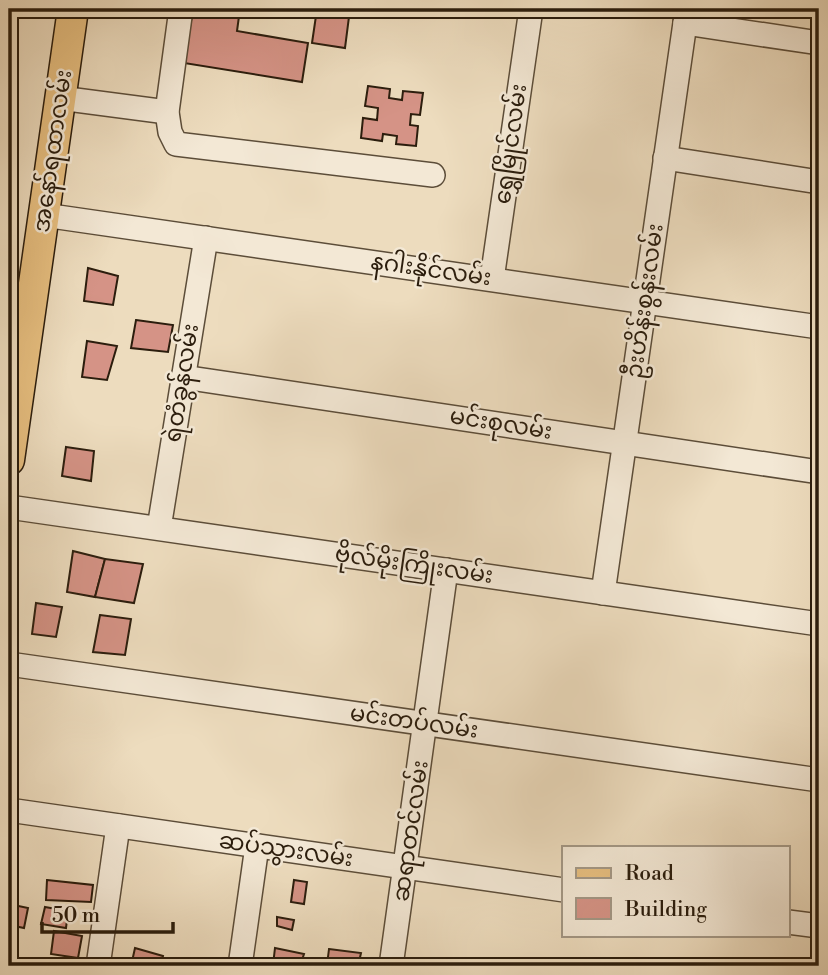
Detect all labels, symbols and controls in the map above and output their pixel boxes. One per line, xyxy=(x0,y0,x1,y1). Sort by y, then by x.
street label: အနော်ရထာလမ်း xyxy=(25,67,82,235)
street label: ရွှေမြိုင်လမ်း xyxy=(486,82,537,207)
street label: ဦးဟိန်းစွန်းလမ်း xyxy=(617,221,674,381)
street label: နဂါးနိုင်လမ်း xyxy=(368,245,493,296)
street label: ရဲတံခွန်လမ်း xyxy=(156,321,209,445)
street label: မင်းစုလမ်း xyxy=(447,399,555,450)
street label: ဗိုလ်မိုးကြိုးလမ်း xyxy=(333,537,495,594)
street label: မင်းတပ်လမ်း xyxy=(348,696,480,745)
street label: ဆရာတင်လမ်း xyxy=(384,758,439,904)
street label: ဆပ်သွားလမ်း xyxy=(217,824,355,876)
legend xyxy=(562,846,790,936)
text: Road xyxy=(625,861,674,887)
scale bar xyxy=(42,891,173,935)
text: Building xyxy=(624,897,707,923)
text: 50 m xyxy=(52,903,100,929)

